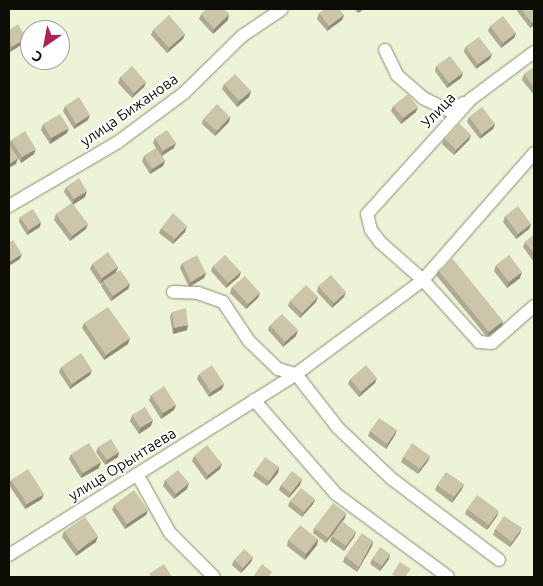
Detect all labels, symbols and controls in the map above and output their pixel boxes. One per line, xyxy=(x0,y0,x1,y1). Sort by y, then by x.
north arrow xyxy=(20,20,70,70)
text: С xyxy=(29,48,45,66)
street label: улица Бижанова xyxy=(77,70,181,150)
street label: Улица xyxy=(417,89,459,131)
street label: улица Орынтаева xyxy=(65,424,179,504)

